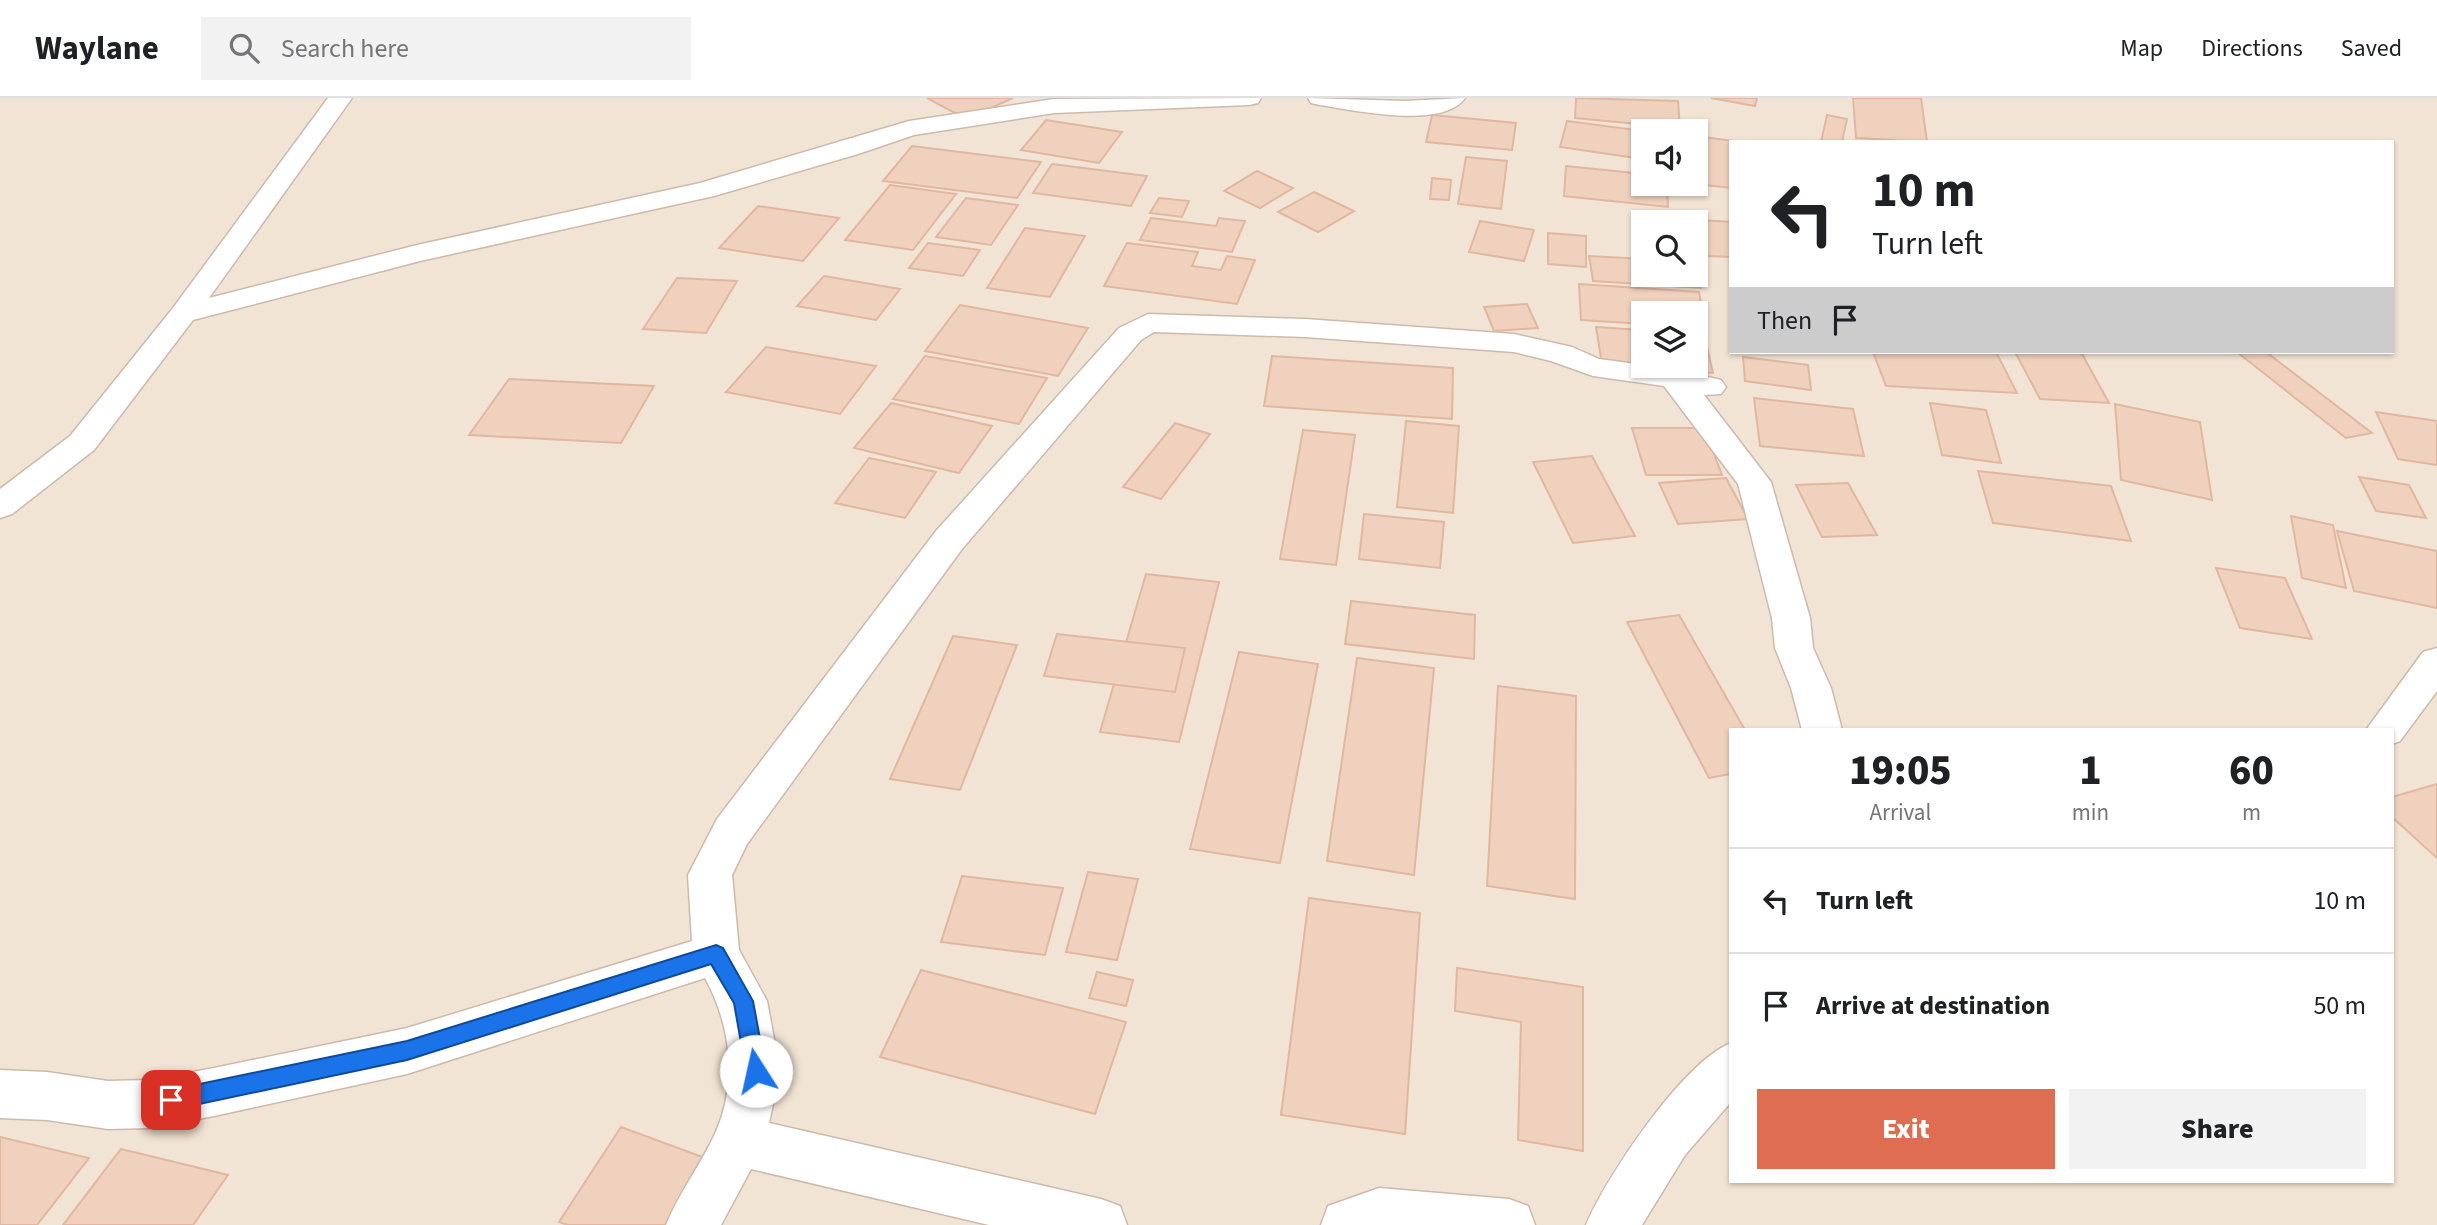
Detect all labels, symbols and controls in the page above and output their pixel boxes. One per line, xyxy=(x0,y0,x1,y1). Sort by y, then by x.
search box xyxy=(201,17,691,80)
text: Waylane xyxy=(35,25,159,72)
icon: search xyxy=(225,29,263,67)
text: Search here xyxy=(281,30,409,67)
text: Map xyxy=(2120,31,2163,66)
text: Directions xyxy=(2201,31,2303,66)
text: Saved xyxy=(2341,31,2402,66)
map controls xyxy=(1631,119,1708,378)
button: sound xyxy=(1631,119,1708,196)
text: 10 m xyxy=(1872,156,1976,226)
icon: left xyxy=(1757,168,1848,259)
button: search xyxy=(1631,210,1708,287)
text: Turn left xyxy=(1872,221,1983,267)
button: layers xyxy=(1631,301,1708,378)
icon: arrive xyxy=(1826,301,1864,339)
text: Then xyxy=(1757,302,1812,339)
text: 19:05 xyxy=(1849,741,1952,801)
text: 1 xyxy=(2079,741,2102,801)
text: 60 xyxy=(2229,741,2274,801)
text: Arrival xyxy=(1869,796,1931,829)
text: min xyxy=(2072,796,2109,829)
text: m xyxy=(2242,796,2261,829)
icon: left xyxy=(1757,882,1795,920)
text: Turn left xyxy=(1816,882,1913,919)
text: 10 m xyxy=(2313,882,2366,919)
icon: arrive xyxy=(1757,987,1795,1025)
text: Arrive at destination xyxy=(1816,987,2050,1024)
text: 50 m xyxy=(2313,987,2366,1024)
position arrow xyxy=(719,1034,793,1108)
pin xyxy=(141,1070,201,1130)
icon: arrive xyxy=(152,1081,190,1119)
button: Exit xyxy=(1757,1089,2055,1169)
button: Share xyxy=(2069,1089,2366,1169)

